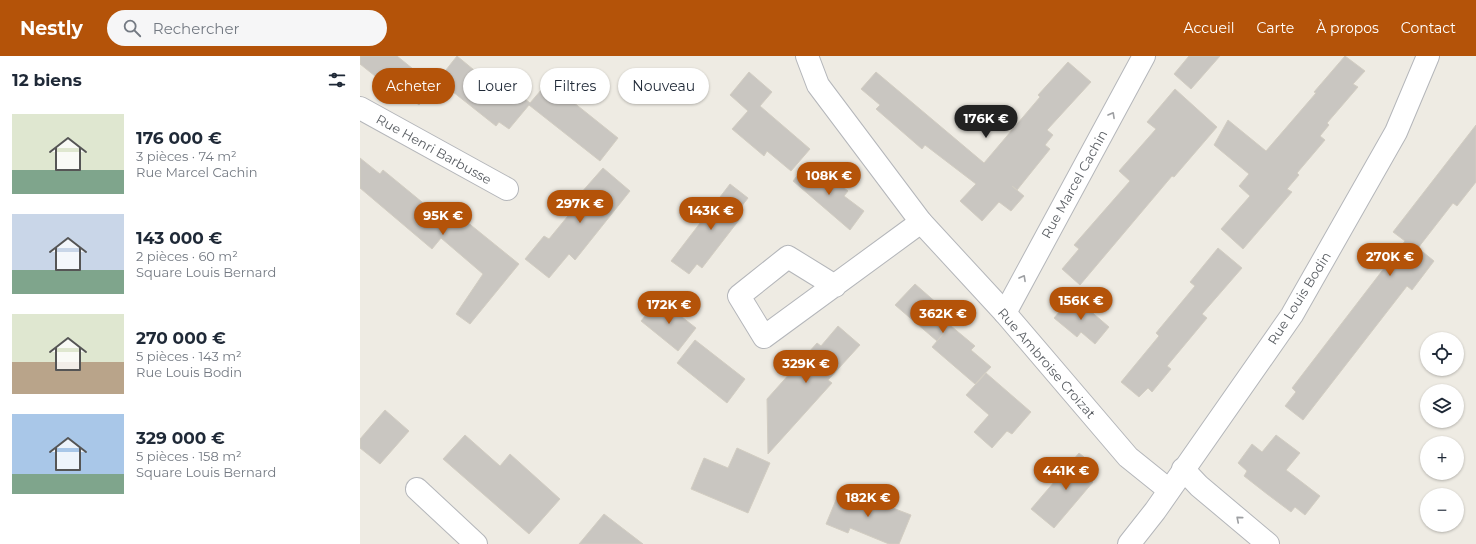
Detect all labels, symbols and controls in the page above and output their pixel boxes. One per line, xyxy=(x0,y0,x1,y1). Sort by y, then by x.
search box xyxy=(107,10,387,46)
text: Nestly xyxy=(20,17,83,40)
icon: search xyxy=(121,17,143,39)
text: Rechercher xyxy=(153,19,240,38)
text: Accueil xyxy=(1184,19,1235,37)
text: Carte xyxy=(1257,19,1294,37)
text: À propos xyxy=(1316,19,1379,37)
text: Contact xyxy=(1401,19,1456,37)
chip: Acheter xyxy=(372,68,455,104)
chip: Louer xyxy=(463,68,532,104)
chip: Filtres xyxy=(540,68,610,104)
chip: Nouveau xyxy=(618,68,709,104)
icon: filters xyxy=(326,69,348,91)
text: 12 biens xyxy=(12,70,82,90)
pin: 176K € xyxy=(953,105,1019,139)
text: 176K € xyxy=(963,110,1009,126)
street label: Rue Henri Barbusse xyxy=(374,111,495,187)
one-way arrow xyxy=(1108,112,1115,119)
street label: Rue Marcel Cachin xyxy=(1038,127,1110,241)
text: 176 000 € xyxy=(136,128,222,148)
icon: home xyxy=(44,130,92,178)
text: 3 pièces · 74 m² xyxy=(136,148,237,164)
pin: 108K € xyxy=(796,162,862,196)
text: Rue Marcel Cachin xyxy=(136,164,258,180)
text: 108K € xyxy=(806,167,852,183)
pin: 297K € xyxy=(547,190,613,224)
text: 297K € xyxy=(556,195,604,211)
pin: 143K € xyxy=(678,197,744,231)
pin: 95K € xyxy=(415,202,471,236)
text: 143K € xyxy=(688,202,734,218)
text: 95K € xyxy=(423,207,463,223)
text: 143 000 € xyxy=(136,228,222,248)
icon: home xyxy=(44,230,92,278)
pin: 270K € xyxy=(1357,243,1423,277)
text: 2 pièces · 60 m² xyxy=(136,248,238,264)
text: 270K € xyxy=(1366,248,1414,264)
street label: Rue Louis Bodin xyxy=(1264,249,1334,347)
text: Square Louis Bernard xyxy=(136,264,276,280)
one-way arrow xyxy=(1019,275,1026,283)
pin: 156K € xyxy=(1048,287,1114,321)
pin: 172K € xyxy=(636,291,702,325)
text: 156K € xyxy=(1059,292,1103,308)
text: 172K € xyxy=(647,296,691,312)
pin: 362K € xyxy=(910,300,976,334)
street label: Rue Ambroise Croizat xyxy=(995,304,1099,422)
text: 362K € xyxy=(919,305,967,321)
text: 270 000 € xyxy=(136,328,226,348)
icon: home xyxy=(44,330,92,378)
map controls xyxy=(1420,332,1464,532)
button: locate xyxy=(1420,332,1464,376)
text: 5 pièces · 143 m² xyxy=(136,348,242,364)
pin: 329K € xyxy=(773,350,839,384)
text: 329K € xyxy=(782,355,830,371)
text: Rue Louis Bodin xyxy=(136,364,242,380)
button: layers xyxy=(1420,384,1464,428)
text: 329 000 € xyxy=(136,428,225,448)
icon: home xyxy=(44,430,92,478)
button: + xyxy=(1420,436,1464,480)
text: 5 pièces · 158 m² xyxy=(136,448,242,464)
pin: 441K € xyxy=(1033,457,1099,491)
text: 441K € xyxy=(1043,462,1089,478)
text: Square Louis Bernard xyxy=(136,464,276,480)
pin: 182K € xyxy=(835,484,901,518)
button: − xyxy=(1420,488,1464,532)
text: 182K € xyxy=(845,489,891,505)
one-way arrow xyxy=(1236,516,1243,523)

